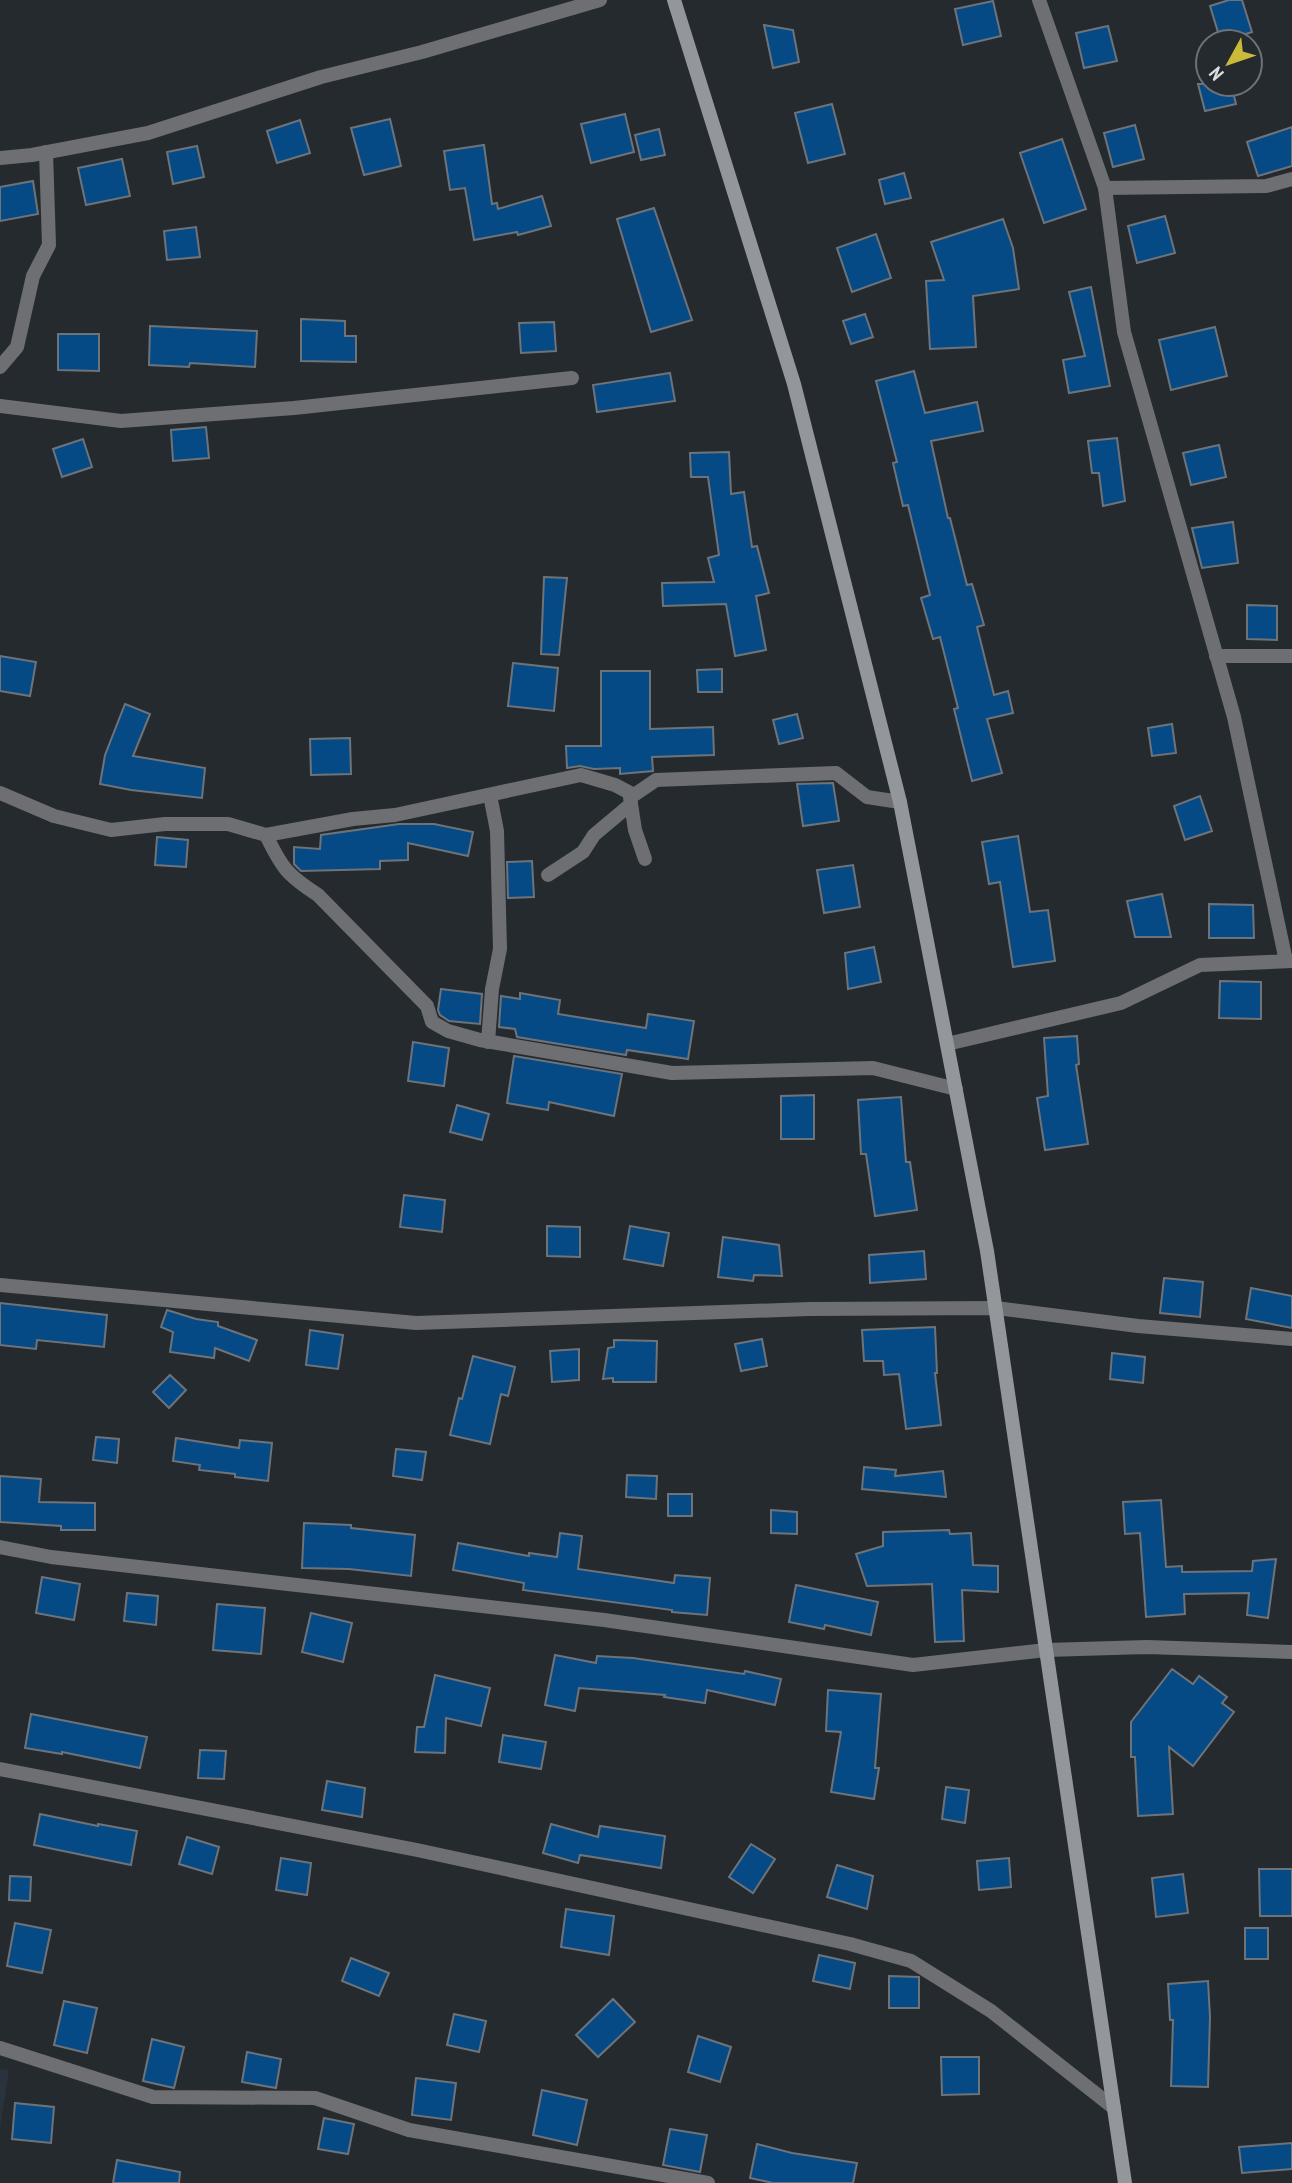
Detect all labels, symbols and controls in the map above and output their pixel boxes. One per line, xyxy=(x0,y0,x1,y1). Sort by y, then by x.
north arrow xyxy=(1194,28,1264,98)
text: N xyxy=(1203,62,1228,86)

